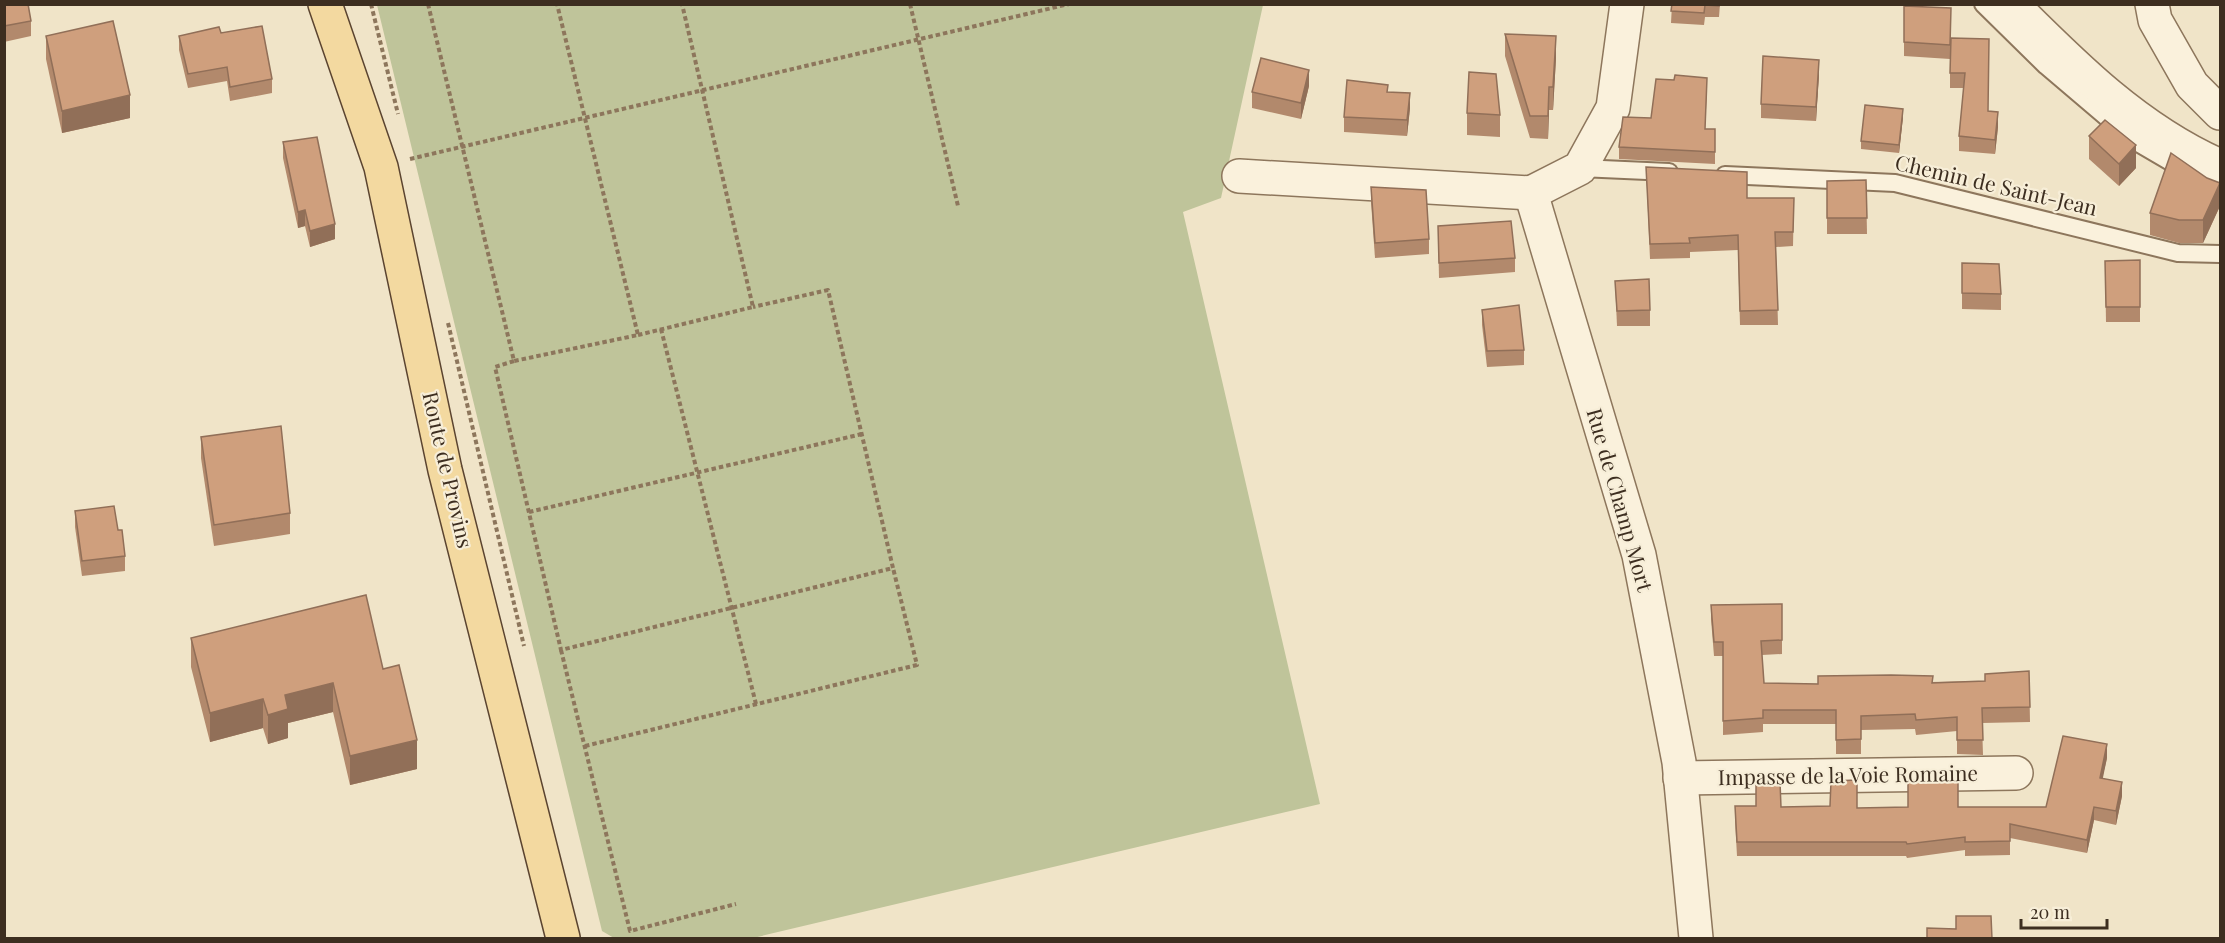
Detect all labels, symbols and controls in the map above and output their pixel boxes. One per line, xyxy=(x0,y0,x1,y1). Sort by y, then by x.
street label: Chemin de Saint-Jean xyxy=(1893,147,2101,221)
street label: Route de Provins xyxy=(417,389,481,550)
street label: Rue de Champ Mort xyxy=(1581,405,1661,595)
street label: Impasse de la Voie Romaine xyxy=(1718,758,1978,790)
scale bar xyxy=(2021,892,2106,930)
text: 20 m xyxy=(2030,900,2070,924)

